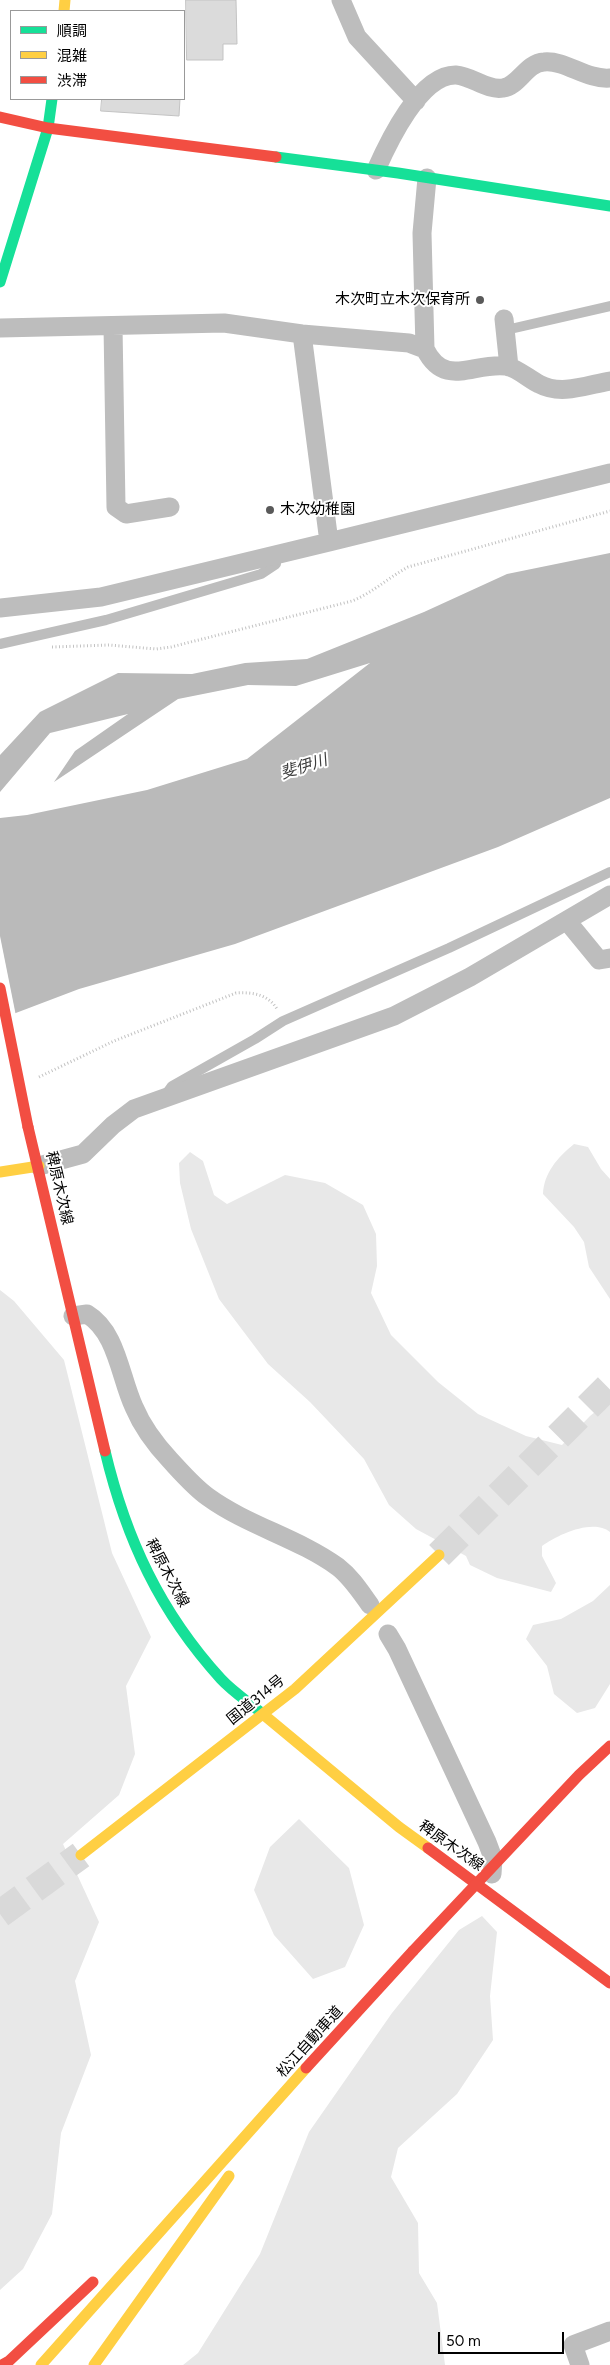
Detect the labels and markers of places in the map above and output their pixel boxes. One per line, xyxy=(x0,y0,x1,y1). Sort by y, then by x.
place label: 木次町立木次保育所 xyxy=(335,291,470,309)
marker: 木次町立木次保育所 xyxy=(474,294,486,306)
place label: 木次幼稚園 xyxy=(280,501,355,519)
marker: 木次幼稚園 xyxy=(264,504,276,516)

